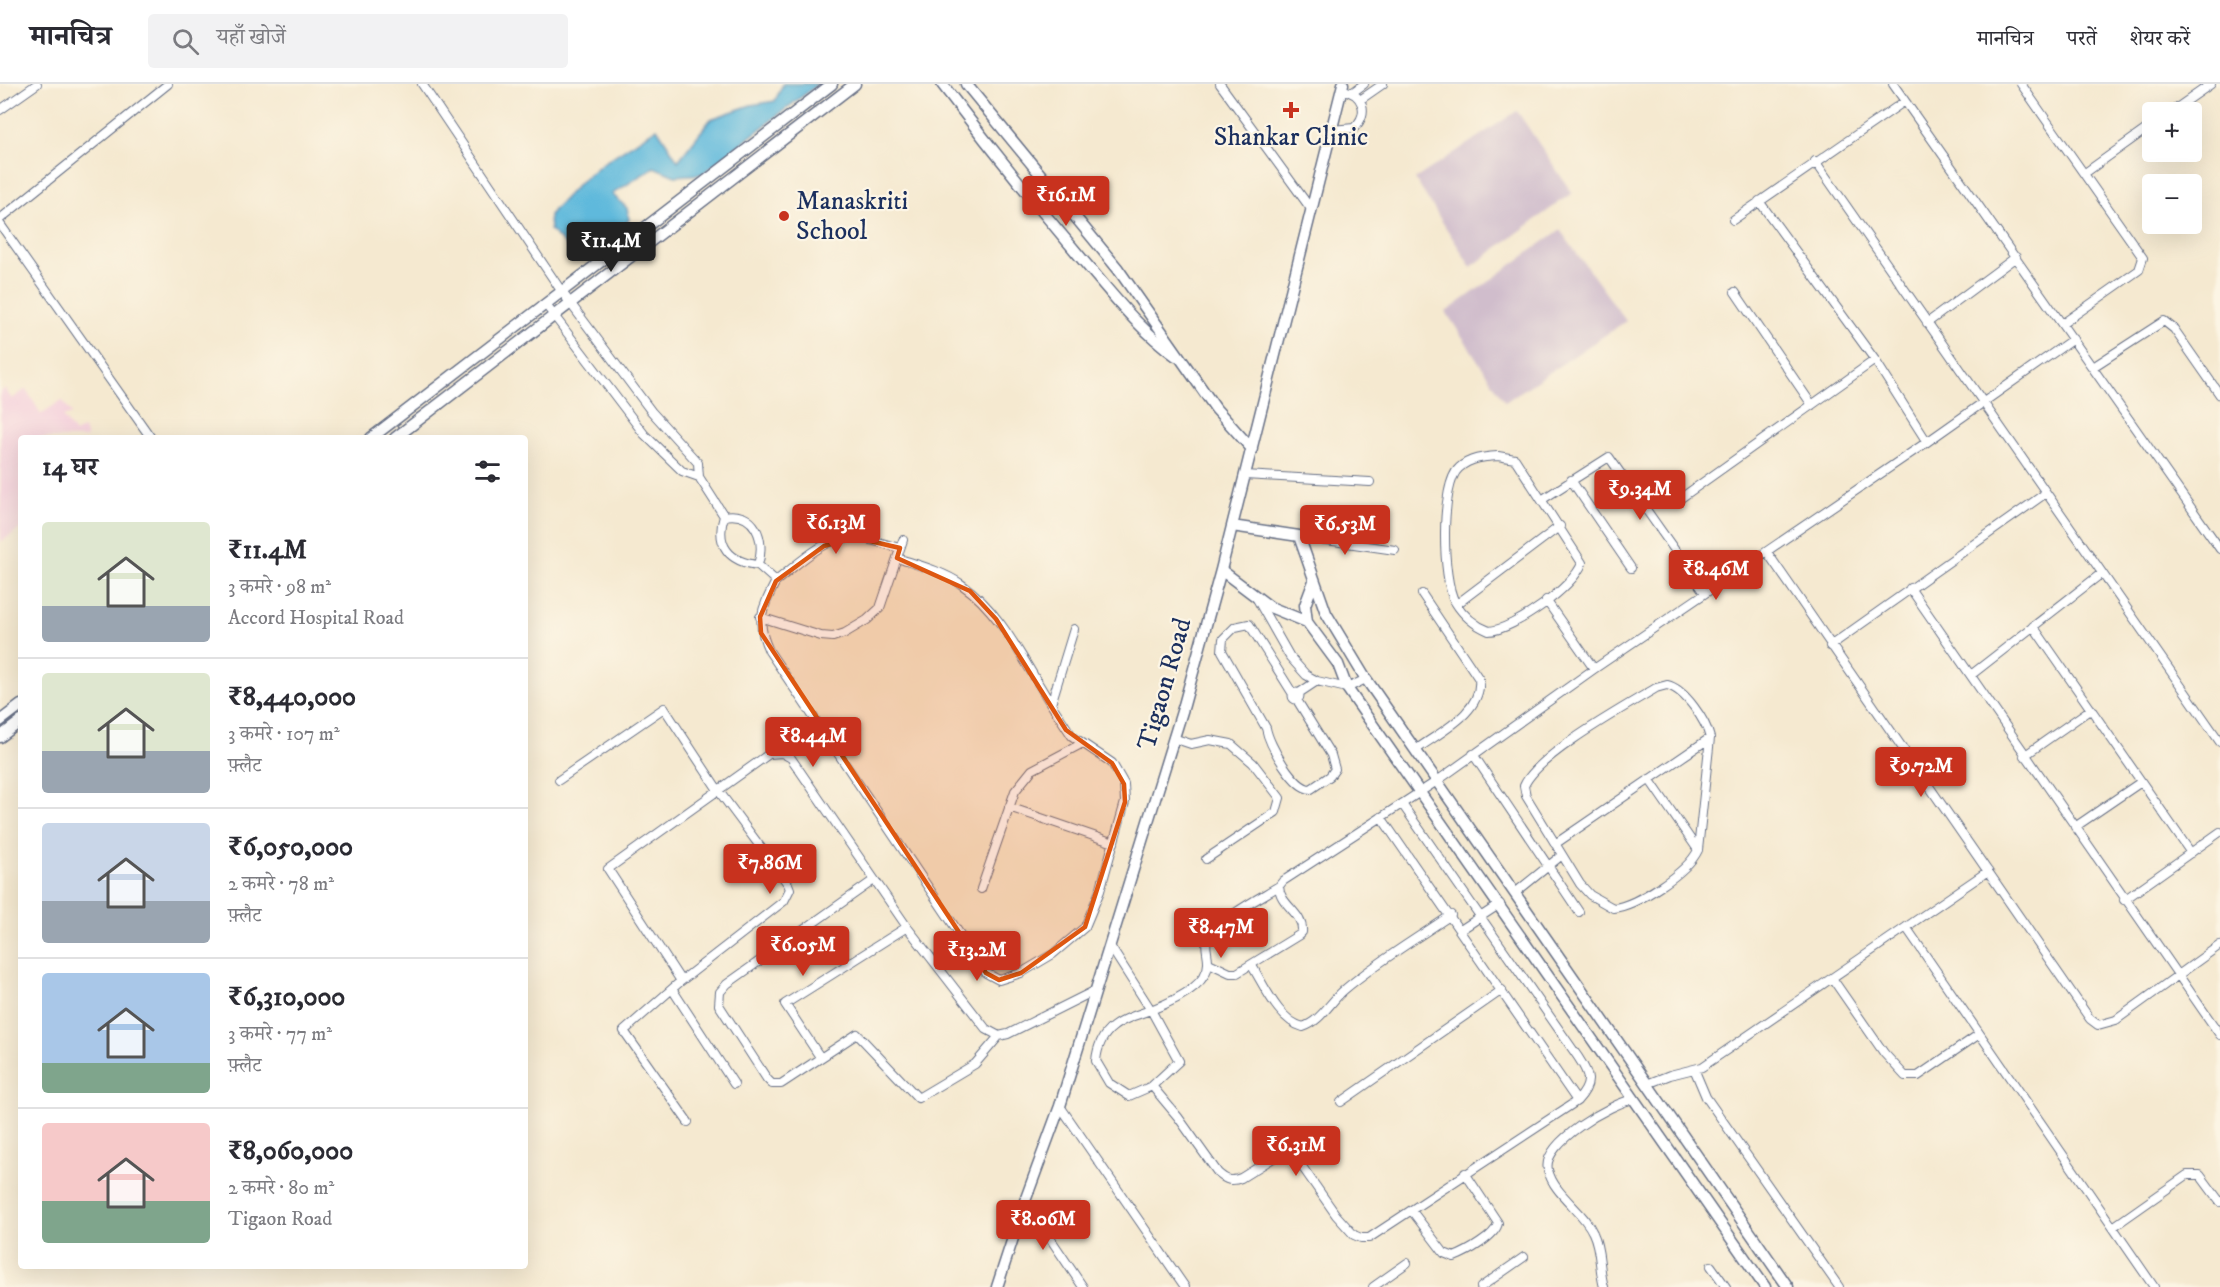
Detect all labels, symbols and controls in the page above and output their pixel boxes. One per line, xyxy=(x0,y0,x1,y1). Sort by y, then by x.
search box xyxy=(148,14,568,68)
text: मानचित्र xyxy=(30,19,112,54)
text: यहाँ खोजें xyxy=(217,24,286,51)
icon: search xyxy=(169,25,202,58)
text: मानचित्र xyxy=(1977,26,2034,52)
text: परतें xyxy=(2067,26,2097,52)
text: शेयर करें xyxy=(2130,26,2190,52)
marker: Shankar Clinic xyxy=(1282,101,1300,119)
map controls xyxy=(2142,102,2202,234)
button: + xyxy=(2142,102,2202,162)
place label: Shankar Clinic xyxy=(1214,121,1368,154)
button: − xyxy=(2142,174,2202,234)
pin: ₹16.1M xyxy=(1017,176,1115,227)
text: ₹16.1M xyxy=(1036,183,1096,208)
place label: Manaskriti School xyxy=(796,185,908,248)
marker: Manaskriti School xyxy=(777,209,791,223)
pin: ₹11.4M xyxy=(562,222,660,273)
text: ₹11.4M xyxy=(581,229,641,254)
text: 14 घर xyxy=(42,451,98,484)
icon: filters xyxy=(471,455,504,488)
pin: ₹9.34M xyxy=(1591,470,1689,521)
text: ₹9.34M xyxy=(1608,477,1672,502)
pin: ₹6.13M xyxy=(787,504,885,555)
pin: ₹6.53M xyxy=(1296,505,1394,556)
text: ₹6.13M xyxy=(806,511,866,536)
text: ₹6.53M xyxy=(1314,512,1376,537)
text: ₹11.4M xyxy=(228,534,307,567)
icon: home xyxy=(90,546,162,618)
pin: ₹8.46M xyxy=(1667,550,1765,601)
text: ₹8.46M xyxy=(1683,557,1749,582)
text: 3 कमरे · 98 m² xyxy=(228,575,331,600)
text: Accord Hospital Road xyxy=(228,606,404,631)
street label: Tigaon Road xyxy=(1130,614,1200,754)
text: ₹8,440,000 xyxy=(228,681,356,714)
icon: home xyxy=(90,697,162,769)
pin: ₹8.44M xyxy=(764,717,862,768)
text: 3 कमरे · 107 m² xyxy=(228,722,340,747)
text: ₹8.44M xyxy=(779,724,847,749)
pin: ₹9.72M xyxy=(1872,747,1970,798)
text: फ़्लैट xyxy=(228,754,261,779)
text: ₹9.72M xyxy=(1889,754,1953,779)
text: ₹6,050,000 xyxy=(228,831,353,864)
pin: ₹7.86M xyxy=(721,844,819,895)
icon: home xyxy=(90,847,162,919)
text: ₹7.86M xyxy=(737,851,803,876)
text: 2 कमरे · 78 m² xyxy=(228,872,334,897)
text: फ़्लैट xyxy=(228,904,261,929)
pin: ₹8.47M xyxy=(1172,908,1270,959)
text: ₹8.47M xyxy=(1188,915,1254,940)
pin: ₹6.05M xyxy=(754,926,852,977)
pin: ₹13.2M xyxy=(928,931,1026,982)
text: ₹6.05M xyxy=(770,933,836,958)
text: ₹13.2M xyxy=(948,938,1006,963)
text: ₹6,310,000 xyxy=(228,981,345,1014)
icon: home xyxy=(90,997,162,1069)
text: 3 कमरे · 77 m² xyxy=(228,1022,332,1047)
text: फ़्लैट xyxy=(228,1054,261,1079)
pin: ₹6.31M xyxy=(1247,1126,1345,1177)
text: ₹6.31M xyxy=(1266,1133,1326,1158)
text: ₹8,060,000 xyxy=(228,1135,353,1168)
icon: home xyxy=(90,1147,162,1219)
text: 2 कमरे · 80 m² xyxy=(228,1176,334,1201)
pin: ₹8.06M xyxy=(994,1200,1092,1251)
text: Tigaon Road xyxy=(228,1207,332,1232)
text: ₹8.06M xyxy=(1010,1207,1076,1232)

